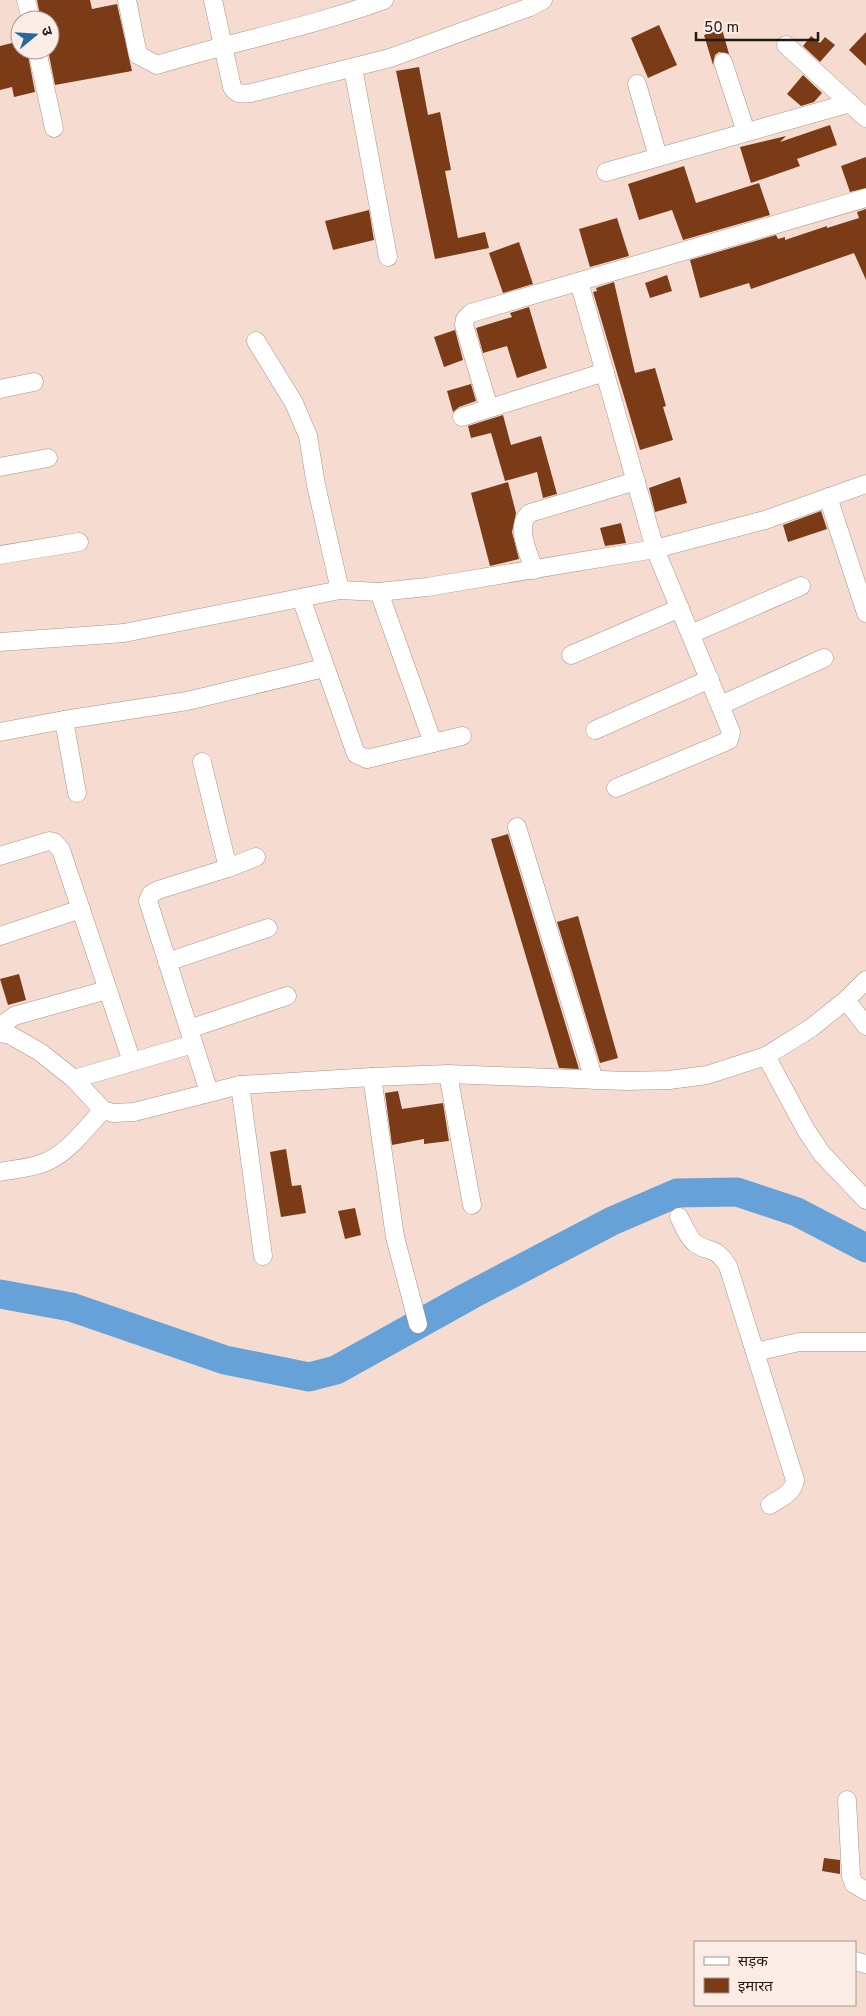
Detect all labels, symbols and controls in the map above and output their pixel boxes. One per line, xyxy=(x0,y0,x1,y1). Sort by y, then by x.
north arrow xyxy=(10,10,60,60)
scale bar xyxy=(696,10,818,42)
text: 50 m xyxy=(704,19,739,38)
text: उ xyxy=(37,25,56,39)
legend xyxy=(694,1941,856,2006)
text: सड़क xyxy=(738,1953,768,1972)
text: इमारत xyxy=(738,1978,773,1997)

